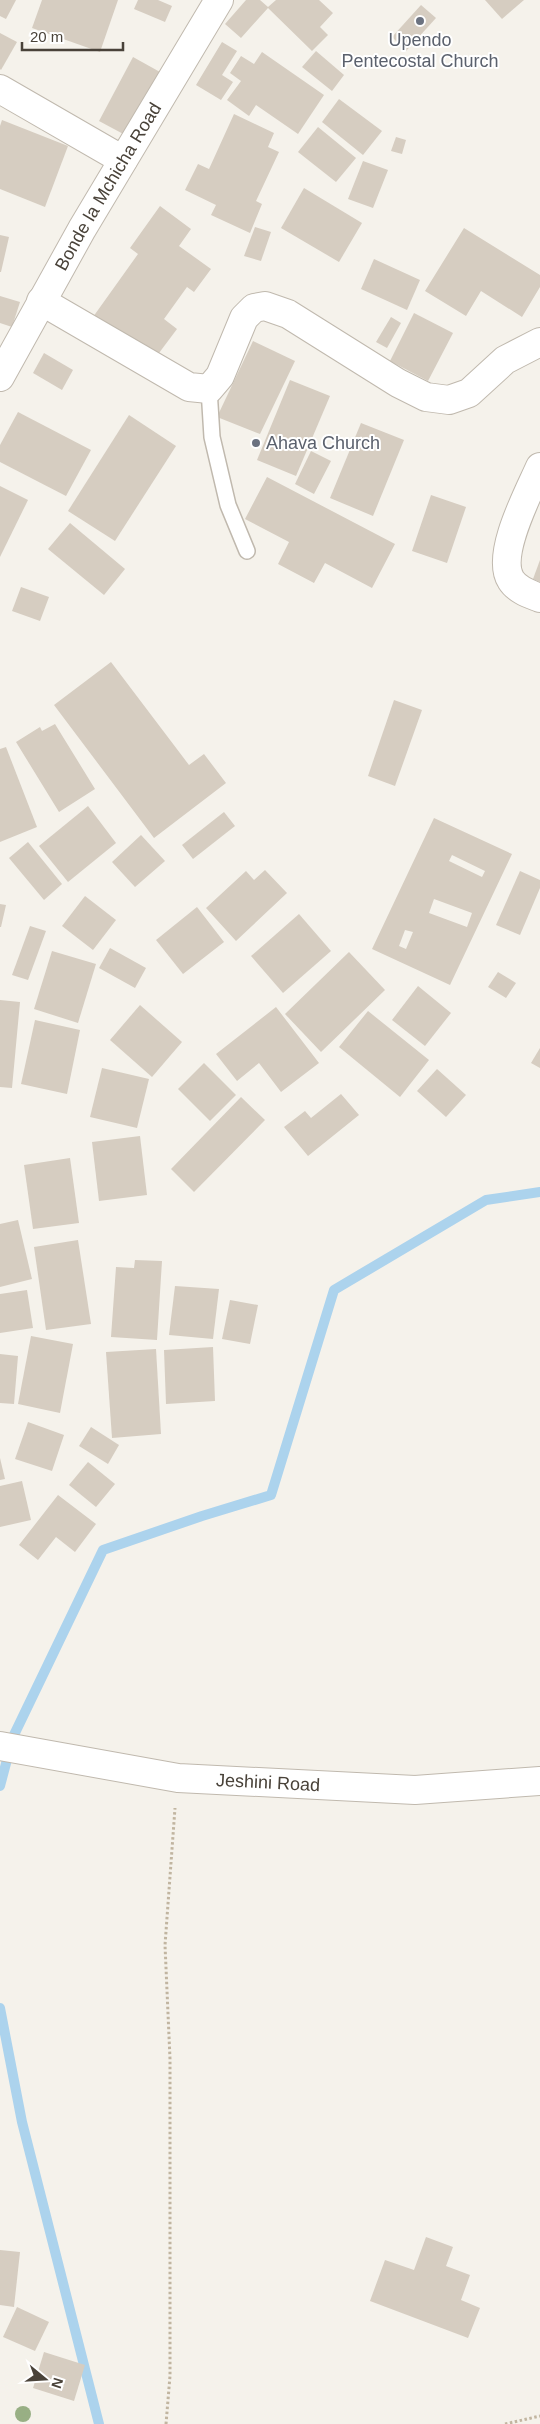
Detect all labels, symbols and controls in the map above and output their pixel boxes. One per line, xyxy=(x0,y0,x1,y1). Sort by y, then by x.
marker: Upendo Pentecostal Church xyxy=(414,15,426,27)
scale bar xyxy=(22,20,124,52)
text: 20 m xyxy=(30,28,63,45)
place label: Upendo Pentecostal Church xyxy=(341,30,499,71)
street label: Bonde la Mchicha Road xyxy=(51,99,165,274)
place label: Ahava Church xyxy=(266,433,380,453)
marker: Ahava Church xyxy=(250,437,262,449)
street label: Jeshini Road xyxy=(216,1770,321,1795)
north arrow xyxy=(20,2354,70,2404)
text: N xyxy=(48,2376,67,2390)

